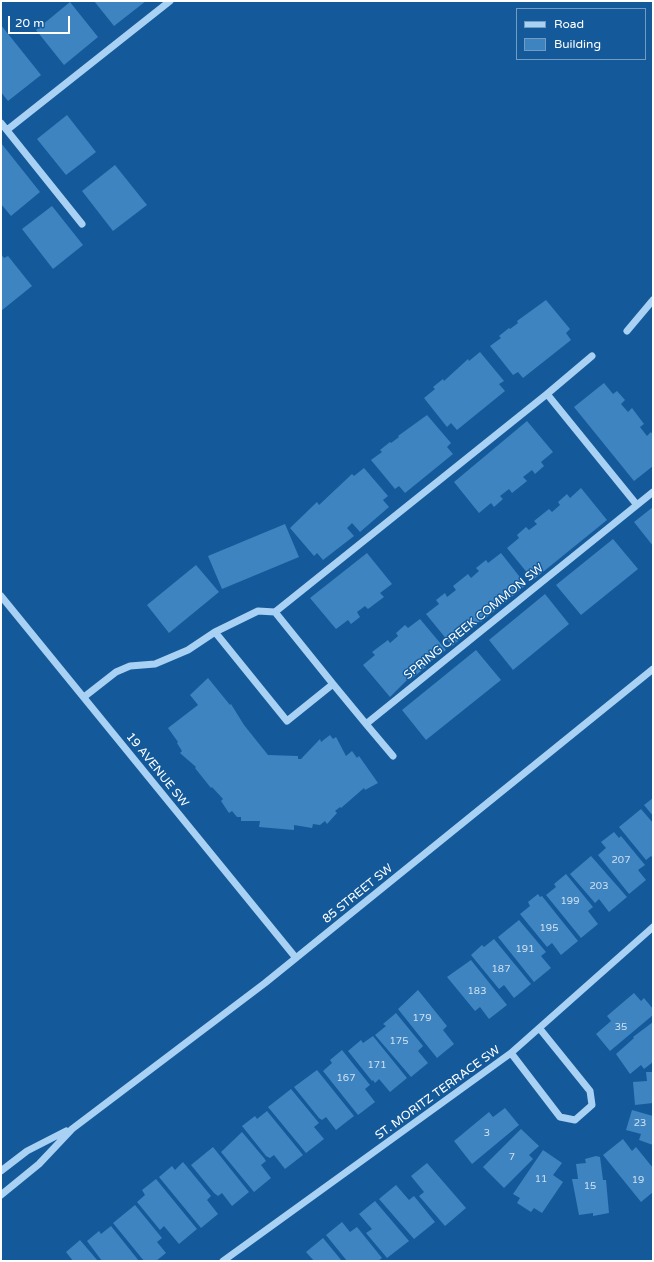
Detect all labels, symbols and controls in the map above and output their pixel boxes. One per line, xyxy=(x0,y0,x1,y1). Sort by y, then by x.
scale bar xyxy=(10,8,72,34)
legend xyxy=(516,8,646,60)
text: 20 m xyxy=(15,16,44,30)
text: Road xyxy=(554,17,584,31)
text: Building xyxy=(554,37,601,51)
street label: SPRING CREEK COMMON SW xyxy=(401,561,547,683)
street label: 19 AVENUE SW xyxy=(123,730,191,810)
house number: 207 xyxy=(612,854,630,866)
street label: 85 STREET SW xyxy=(320,861,396,927)
house number: 203 xyxy=(590,880,608,892)
house number: 199 xyxy=(561,895,579,907)
house number: 195 xyxy=(540,922,558,934)
house number: 191 xyxy=(516,943,534,955)
house number: 187 xyxy=(492,963,510,975)
house number: 183 xyxy=(468,985,486,997)
house number: 179 xyxy=(413,1012,431,1024)
house number: 35 xyxy=(615,1021,627,1033)
house number: 175 xyxy=(390,1035,408,1047)
street label: ST. MORITZ TERRACE SW xyxy=(373,1043,503,1143)
house number: 171 xyxy=(368,1059,386,1071)
house number: 167 xyxy=(337,1072,355,1084)
house number: 23 xyxy=(634,1117,646,1129)
house number: 3 xyxy=(484,1127,490,1139)
house number: 7 xyxy=(509,1151,515,1163)
house number: 11 xyxy=(535,1173,547,1185)
house number: 19 xyxy=(632,1174,644,1186)
house number: 15 xyxy=(584,1180,596,1192)

